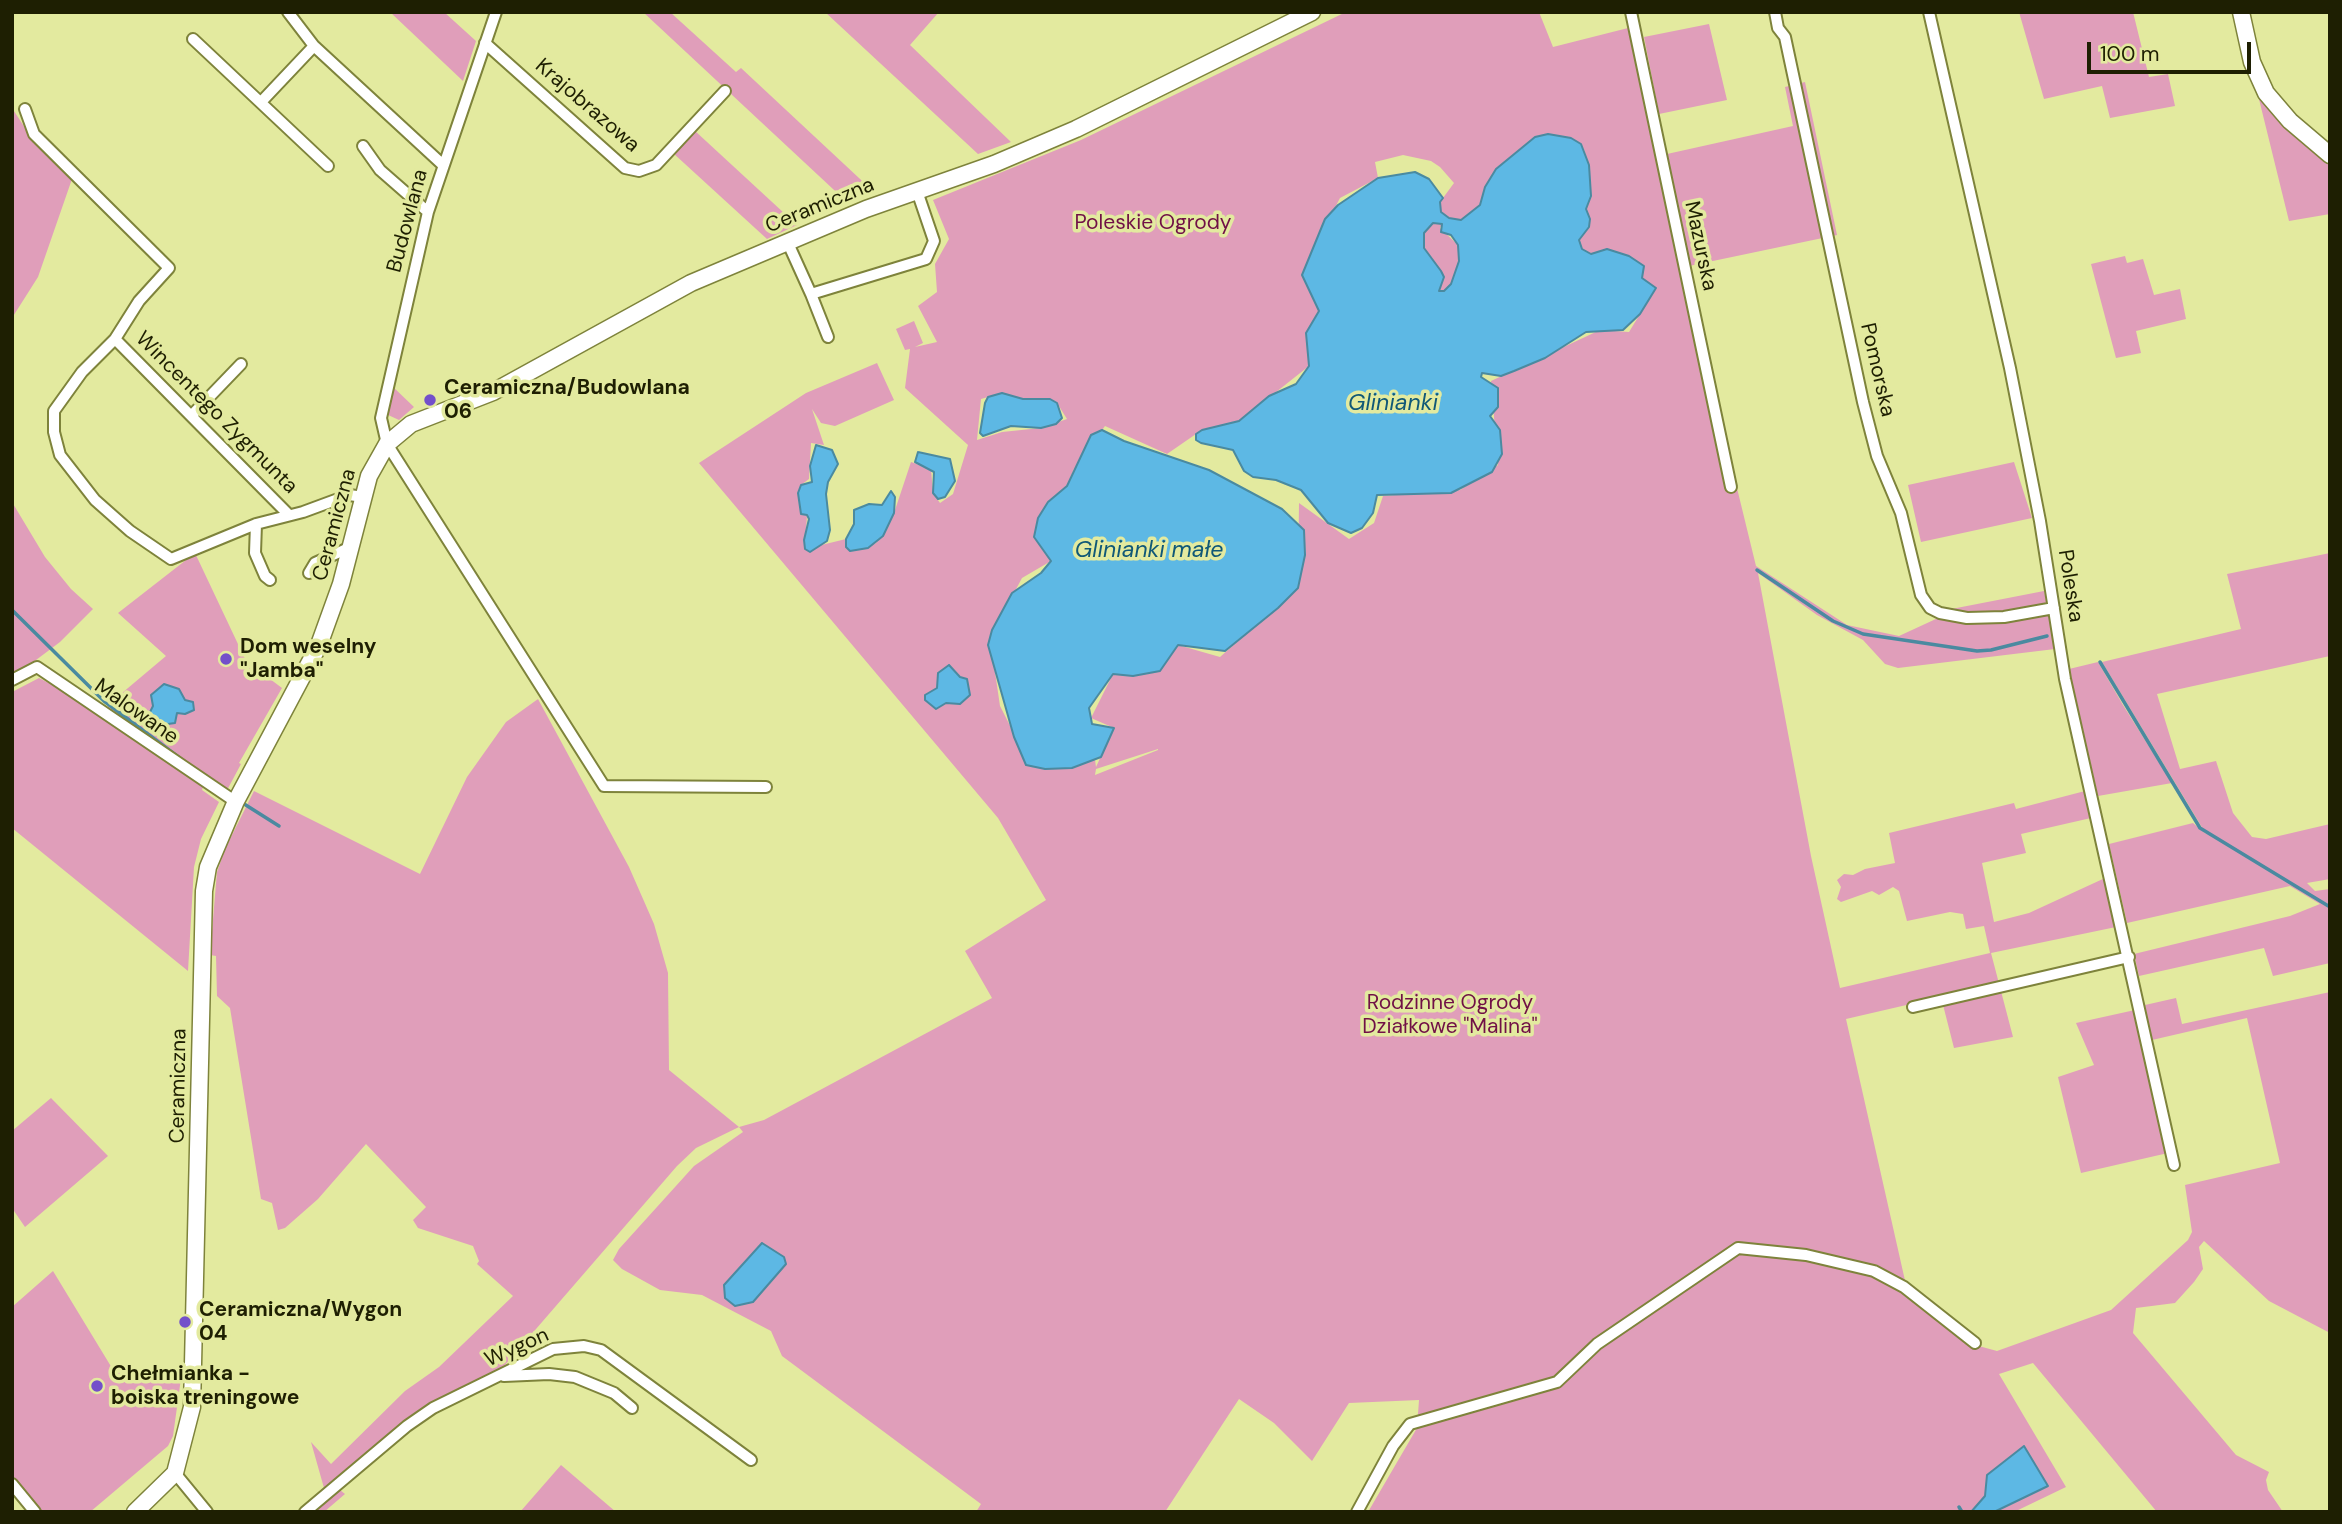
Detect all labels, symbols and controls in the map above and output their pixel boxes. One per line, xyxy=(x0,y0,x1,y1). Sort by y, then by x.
scale bar xyxy=(2090,28,2254,72)
text: 100 m xyxy=(2100,40,2160,68)
street label: Krajobrazowa xyxy=(530,54,644,158)
street label: Budowlana xyxy=(382,167,434,275)
street label: Ceramiczna xyxy=(762,173,878,239)
street label: Mazurska xyxy=(1678,199,1722,293)
park label: Poleskie Ogrody xyxy=(1075,210,1231,236)
street label: Pomorska xyxy=(1854,321,1900,419)
street label: Wincentego Zygmunta xyxy=(130,327,302,499)
place label: Ceramiczna/Budowlana 06 xyxy=(444,375,690,425)
water label: Glinianki xyxy=(1348,390,1438,418)
marker: Ceramiczna/Budowlana 06 xyxy=(422,392,438,408)
street label: Ceramiczna xyxy=(308,466,362,584)
water label: Glinianki małe xyxy=(1075,537,1223,565)
street label: Poleska xyxy=(2052,548,2088,624)
place label: Dom weselny "Jamba" xyxy=(240,634,377,684)
marker: Dom weselny "Jamba" xyxy=(218,651,234,667)
street label: Malowane xyxy=(89,674,183,750)
park label: Rodzinne Ogrody Działkowe "Malina" xyxy=(1362,990,1538,1040)
street label: Ceramiczna xyxy=(165,1028,193,1144)
place label: Ceramiczna/Wygon 04 xyxy=(199,1297,402,1347)
marker: Ceramiczna/Wygon 04 xyxy=(177,1314,193,1330)
street label: Wygon xyxy=(481,1323,553,1373)
place label: Chełmianka - boiska treningowe xyxy=(111,1361,299,1411)
marker: Chełmianka - boiska treningowe xyxy=(89,1378,105,1394)

